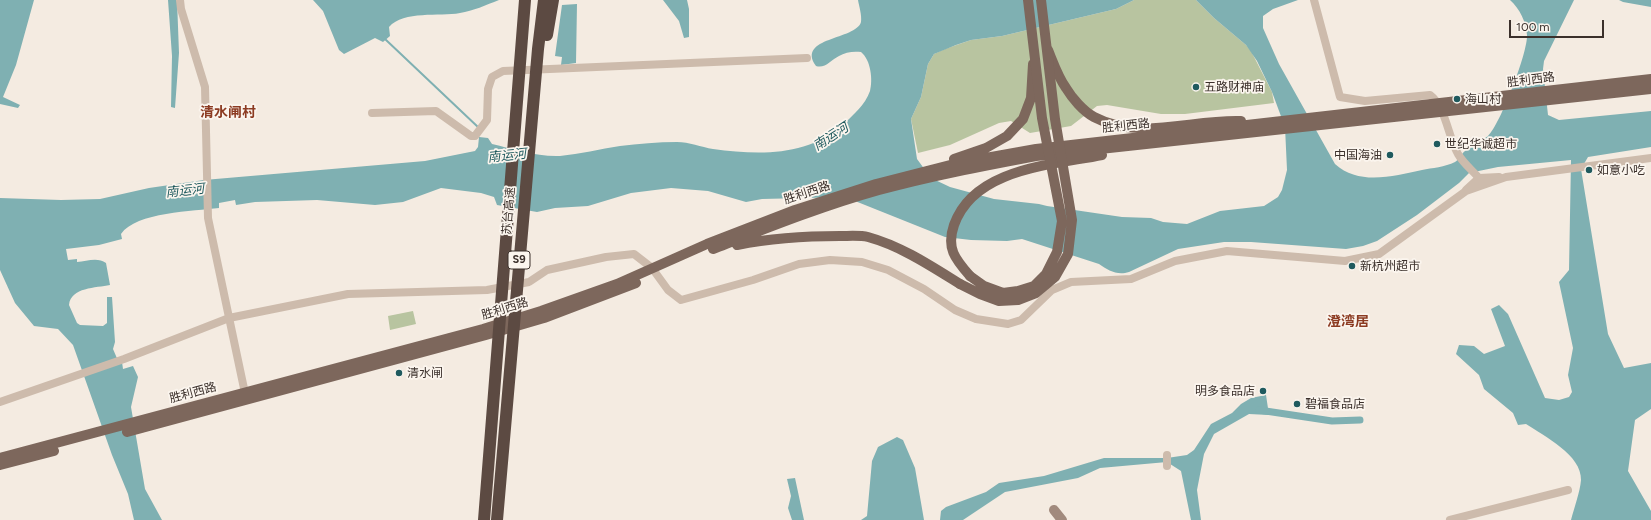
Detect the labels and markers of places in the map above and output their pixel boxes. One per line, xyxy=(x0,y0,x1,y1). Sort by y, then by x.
place label: 五路财神庙 xyxy=(1204,80,1264,94)
marker: 五路财神庙 xyxy=(1191,82,1201,92)
place label: 海山村 xyxy=(1465,92,1501,106)
marker: 海山村 xyxy=(1452,94,1462,104)
place label: 世纪华诚超市 xyxy=(1445,137,1517,151)
marker: 世纪华诚超市 xyxy=(1432,139,1442,149)
place label: 中国海油 xyxy=(1334,148,1382,162)
marker: 中国海油 xyxy=(1385,150,1395,160)
place label: 如意小吃 xyxy=(1597,163,1645,177)
marker: 如意小吃 xyxy=(1584,165,1594,175)
place label: 新杭州超市 xyxy=(1360,259,1420,273)
marker: 新杭州超市 xyxy=(1347,261,1357,271)
place label: 清水闸 xyxy=(407,366,443,380)
marker: 清水闸 xyxy=(394,368,404,378)
place label: 明多食品店 xyxy=(1195,384,1255,398)
marker: 明多食品店 xyxy=(1258,386,1268,396)
place label: 碧福食品店 xyxy=(1305,397,1365,411)
marker: 碧福食品店 xyxy=(1292,399,1302,409)

